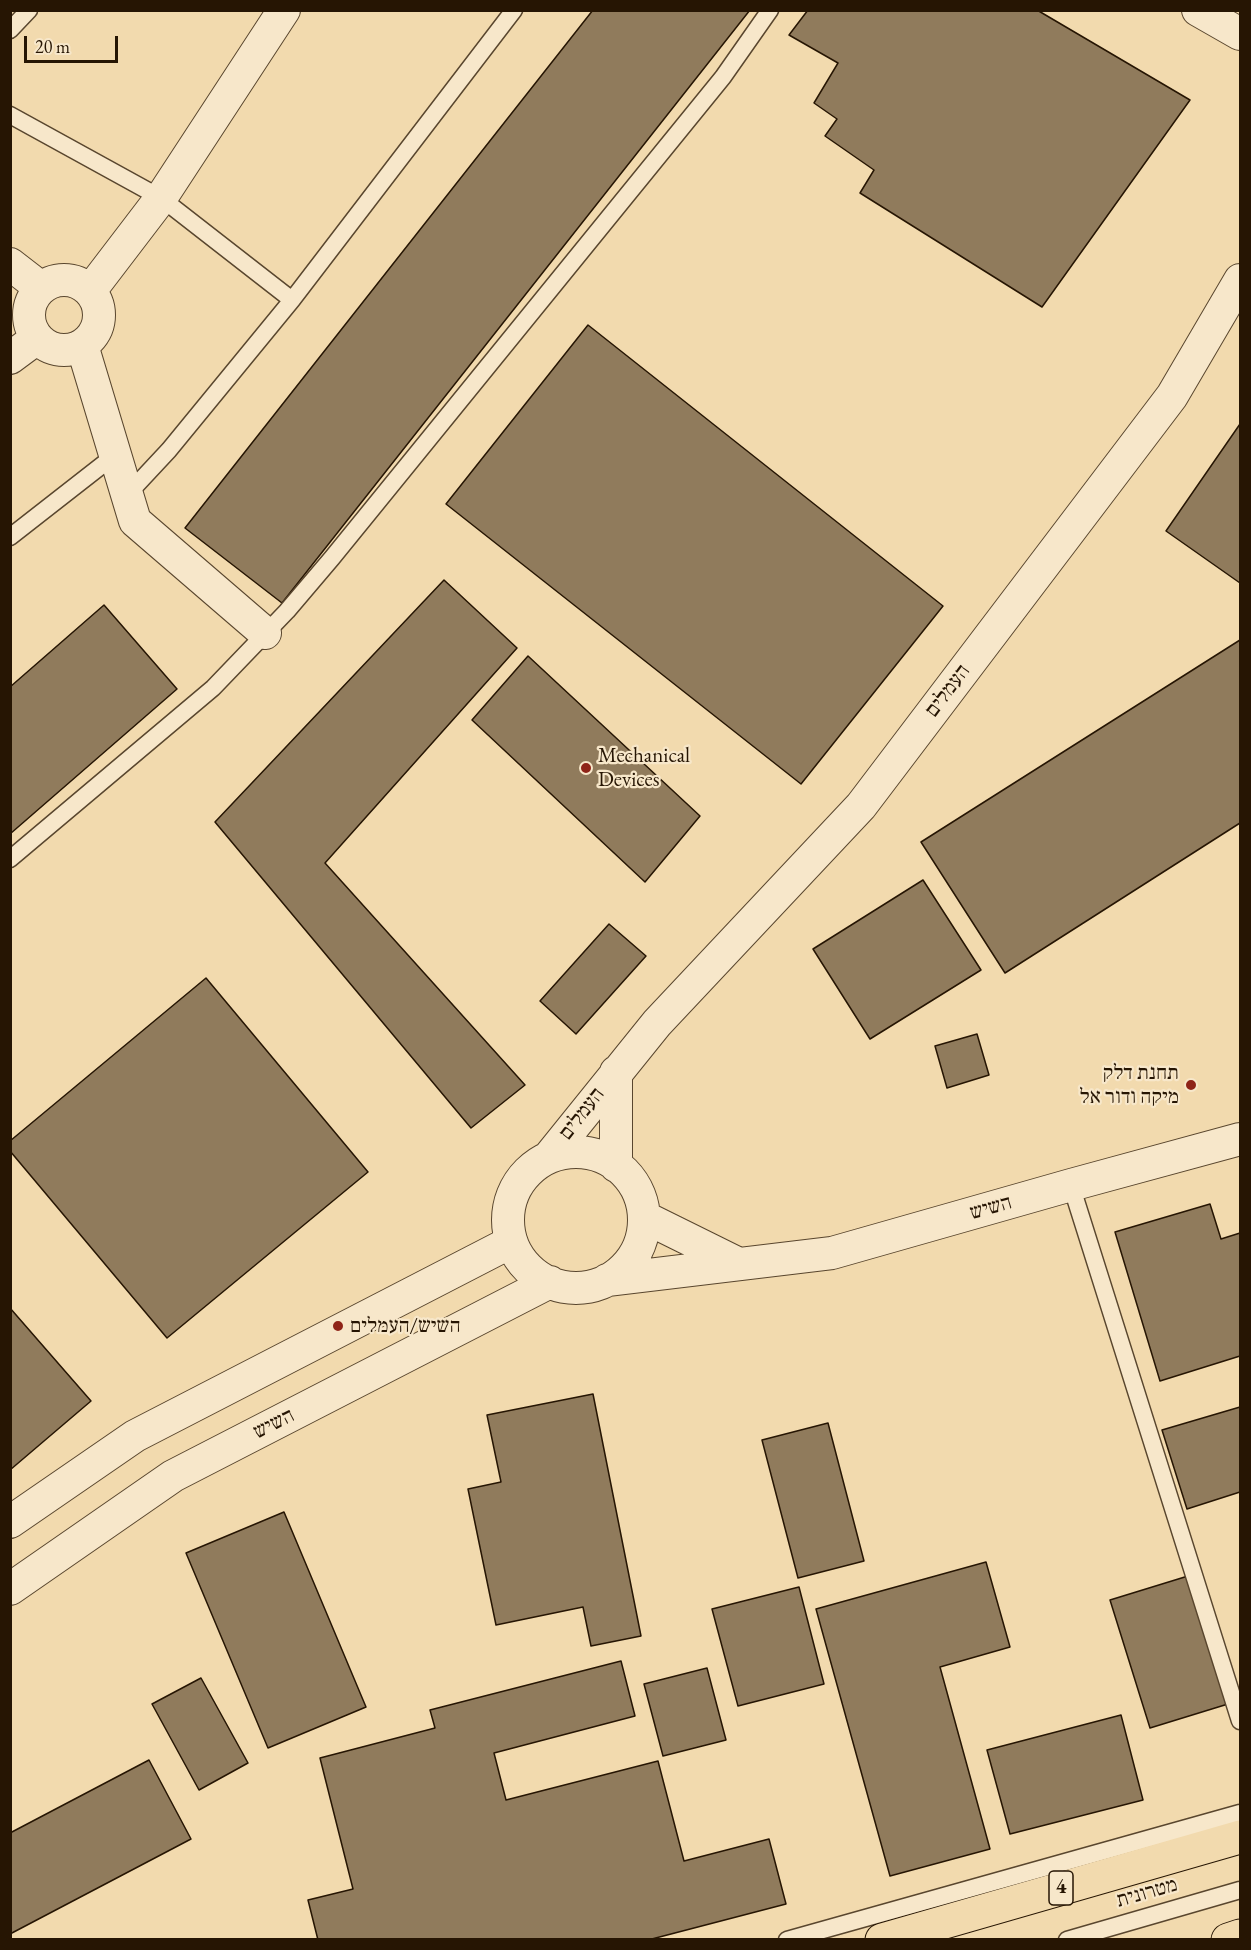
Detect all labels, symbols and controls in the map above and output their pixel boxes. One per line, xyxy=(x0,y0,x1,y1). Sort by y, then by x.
scale bar xyxy=(27,24,122,62)
text: 20 m xyxy=(35,35,70,58)
street label: העמלים xyxy=(920,660,976,722)
place label: Mechanical Devices xyxy=(598,743,690,793)
marker: Mechanical Devices xyxy=(579,761,593,775)
place label: תחנת דלק מיקה ודור אל xyxy=(1080,1060,1179,1110)
marker: תחנת דלק מיקה ודור אל xyxy=(1184,1078,1198,1092)
street label: העמלים xyxy=(554,1083,610,1145)
street label: השיש xyxy=(967,1190,1015,1226)
place label: השיש/העמלים xyxy=(350,1313,461,1339)
marker: השיש/העמלים xyxy=(331,1319,345,1333)
street label: השיש xyxy=(249,1403,299,1445)
road number: 4 xyxy=(1049,1871,1073,1905)
street label: מטרונית xyxy=(1113,1872,1181,1914)

